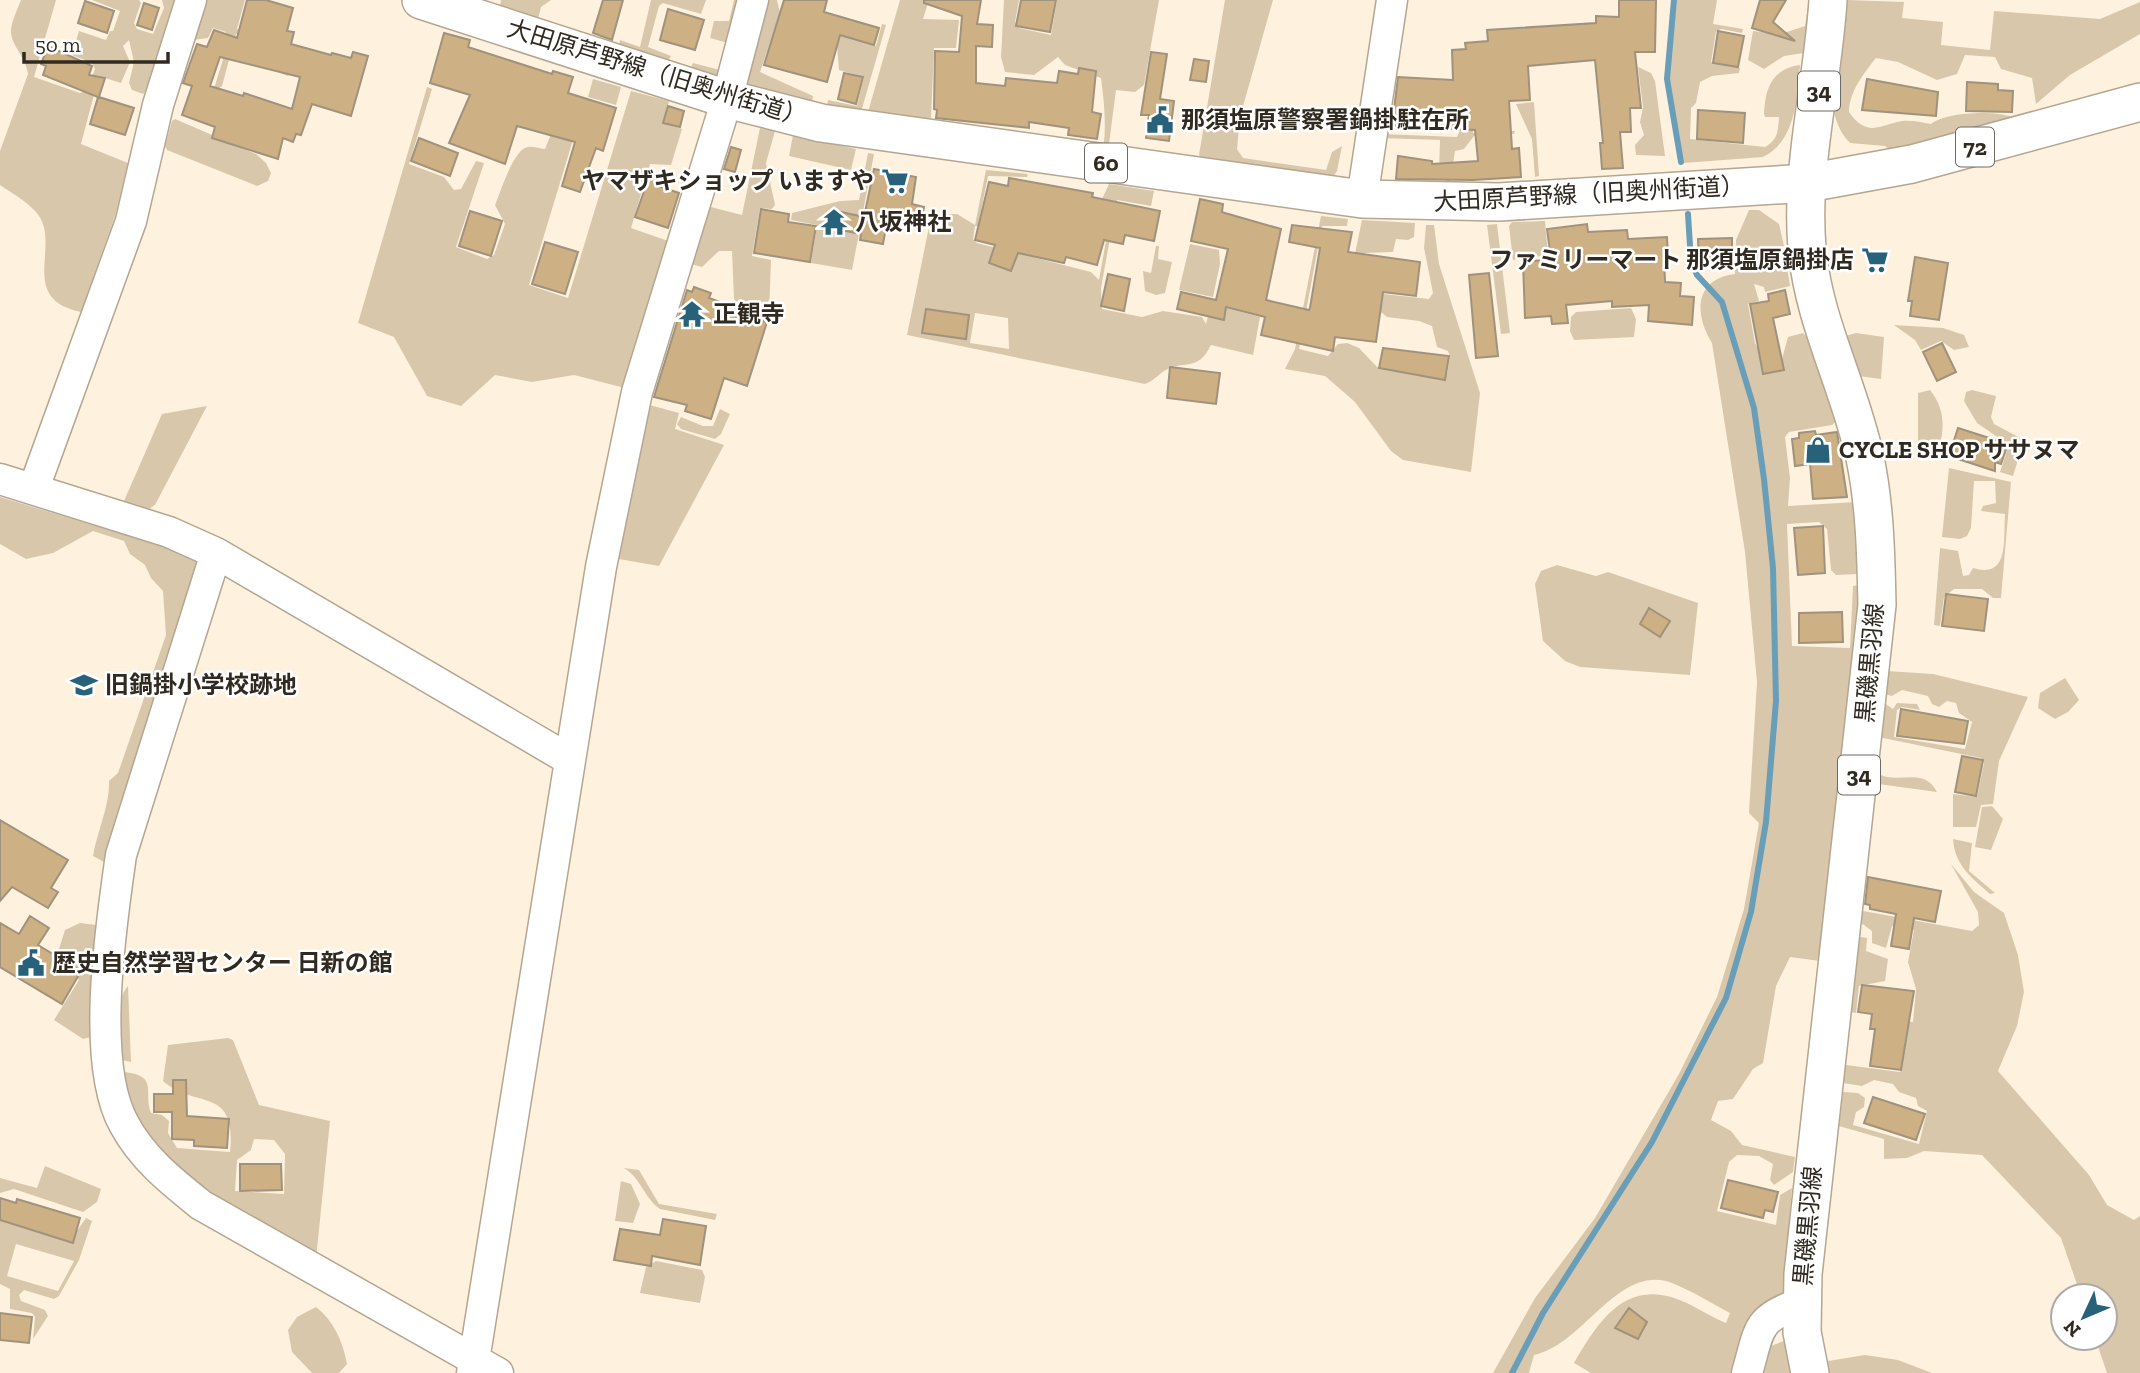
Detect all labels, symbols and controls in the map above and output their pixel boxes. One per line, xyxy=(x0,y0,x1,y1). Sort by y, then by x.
street label: 大田原芦野線（旧奥州街道） xyxy=(504,13,811,132)
scale bar xyxy=(24,21,168,65)
text: 50 m xyxy=(35,32,81,57)
road number: 34 xyxy=(1798,72,1840,110)
public building icon: 那須塩原警察署鍋掛駐在所 xyxy=(1145,105,1175,135)
place label: 那須塩原警察署鍋掛駐在所 xyxy=(1181,105,1469,134)
road number: 72 xyxy=(1956,128,1994,166)
road number: 60 xyxy=(1085,144,1127,182)
place label: ヤマザキショップ いますや xyxy=(582,166,874,195)
supermarket icon: ヤマザキショップ いますや xyxy=(880,166,910,196)
street label: 大田原芦野線（旧奥州街道） xyxy=(1432,171,1746,216)
temple icon: 八坂神社 xyxy=(819,207,849,237)
place label: 八坂神社 xyxy=(855,207,951,236)
place label: ファミリーマート 那須塩原鍋掛店 xyxy=(1490,245,1854,274)
supermarket icon: ファミリーマート 那須塩原鍋掛店 xyxy=(1860,245,1890,275)
temple icon: 正観寺 xyxy=(677,299,707,329)
place label: 正観寺 xyxy=(713,299,785,328)
shop icon: CYCLE SHOP ササヌマ xyxy=(1803,435,1833,465)
place label: CYCLE SHOP ササヌマ xyxy=(1839,435,2080,464)
street label: 黒磯黒羽線 xyxy=(1850,602,1889,724)
school or university icon: 旧鍋掛小学校跡地 xyxy=(69,670,99,700)
place label: 旧鍋掛小学校跡地 xyxy=(105,670,297,699)
road number: 34 xyxy=(1838,755,1880,794)
public building icon: 歴史自然学習センター 日新の館 xyxy=(16,948,46,978)
place label: 歴史自然学習センター 日新の館 xyxy=(52,948,393,977)
street label: 黒磯黒羽線 xyxy=(1788,1165,1827,1287)
north arrow xyxy=(2049,1282,2119,1352)
text: N xyxy=(2059,1315,2085,1342)

